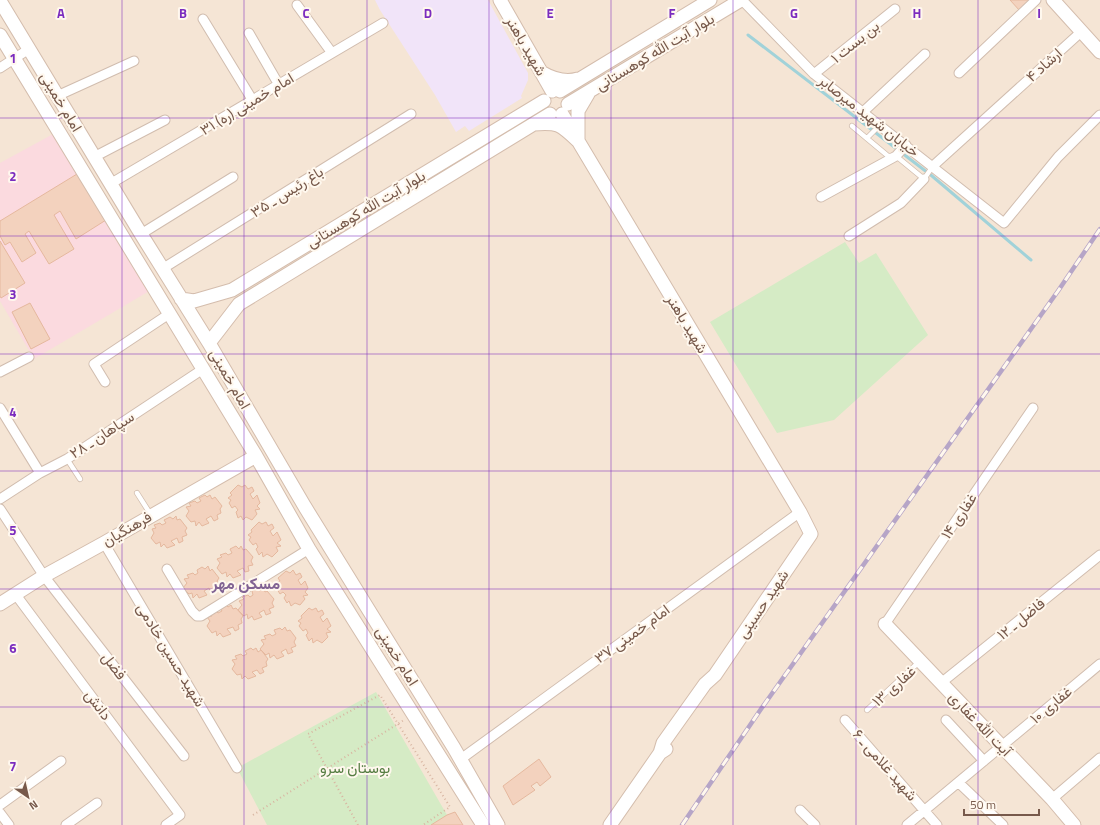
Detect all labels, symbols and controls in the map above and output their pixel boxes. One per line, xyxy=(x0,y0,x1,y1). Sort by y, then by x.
text: A xyxy=(57,3,65,23)
text: B xyxy=(179,3,187,23)
text: C xyxy=(302,3,310,23)
text: D xyxy=(424,3,432,23)
text: E xyxy=(546,3,554,23)
text: F xyxy=(669,3,676,23)
text: G xyxy=(790,3,798,23)
text: H xyxy=(913,3,921,23)
text: I xyxy=(1037,3,1041,23)
street label: بلوار آیت الله کوهستانی xyxy=(591,7,719,96)
street label: شهید باهنر xyxy=(500,11,553,80)
street label: بن بست ۱ xyxy=(825,15,884,69)
street label: ارشاد ۴ xyxy=(1020,42,1067,87)
text: 1 xyxy=(9,48,17,68)
street label: امام خمینی (ره) ۳۱ xyxy=(195,66,298,141)
street label: امام خمینی xyxy=(34,67,88,136)
street label: خیابان شهید میرصابر xyxy=(813,68,925,162)
street label: باغ رئیس ـ ۳۵ xyxy=(246,160,328,223)
street label: بلوار آیت الله کوهستانی xyxy=(302,164,430,253)
text: 2 xyxy=(9,166,17,186)
text: 3 xyxy=(9,284,17,304)
street label: شهید باهنر xyxy=(660,289,714,358)
street label: امام خمینی xyxy=(204,344,257,413)
text: 4 xyxy=(9,402,17,422)
street label: سپاهان ـ ۲۸ xyxy=(65,405,139,464)
street label: غفاری ۱۴ xyxy=(935,488,983,543)
street label: فرهنگیان xyxy=(98,505,156,552)
text: 5 xyxy=(9,520,17,540)
street label: شهید حسینی xyxy=(731,564,794,643)
district label: مسکن مهر xyxy=(211,571,281,595)
street label: فاضل ـ ۱۲ xyxy=(992,592,1050,645)
street label: شهید حسین خادمی xyxy=(131,598,212,711)
street label: امام خمینی ۳۷ xyxy=(589,598,674,669)
street label: امام خمینی xyxy=(370,621,425,690)
text: 6 xyxy=(9,638,17,658)
street label: فضل xyxy=(96,647,133,685)
street label: غفاری ۱۳ xyxy=(866,659,921,712)
street label: غفاری ۱۰ xyxy=(1025,680,1077,729)
street label: دانش xyxy=(79,684,118,725)
street label: آیت الله غفاری xyxy=(943,686,1018,762)
street label: شهید غلامی ـ ۶ xyxy=(848,724,923,806)
text: 7 xyxy=(9,756,17,776)
park label: بوستان سرو xyxy=(320,756,390,779)
north arrow xyxy=(8,777,48,817)
scale bar xyxy=(964,791,1039,817)
text: 50 m xyxy=(970,795,996,814)
text: N xyxy=(26,797,41,814)

